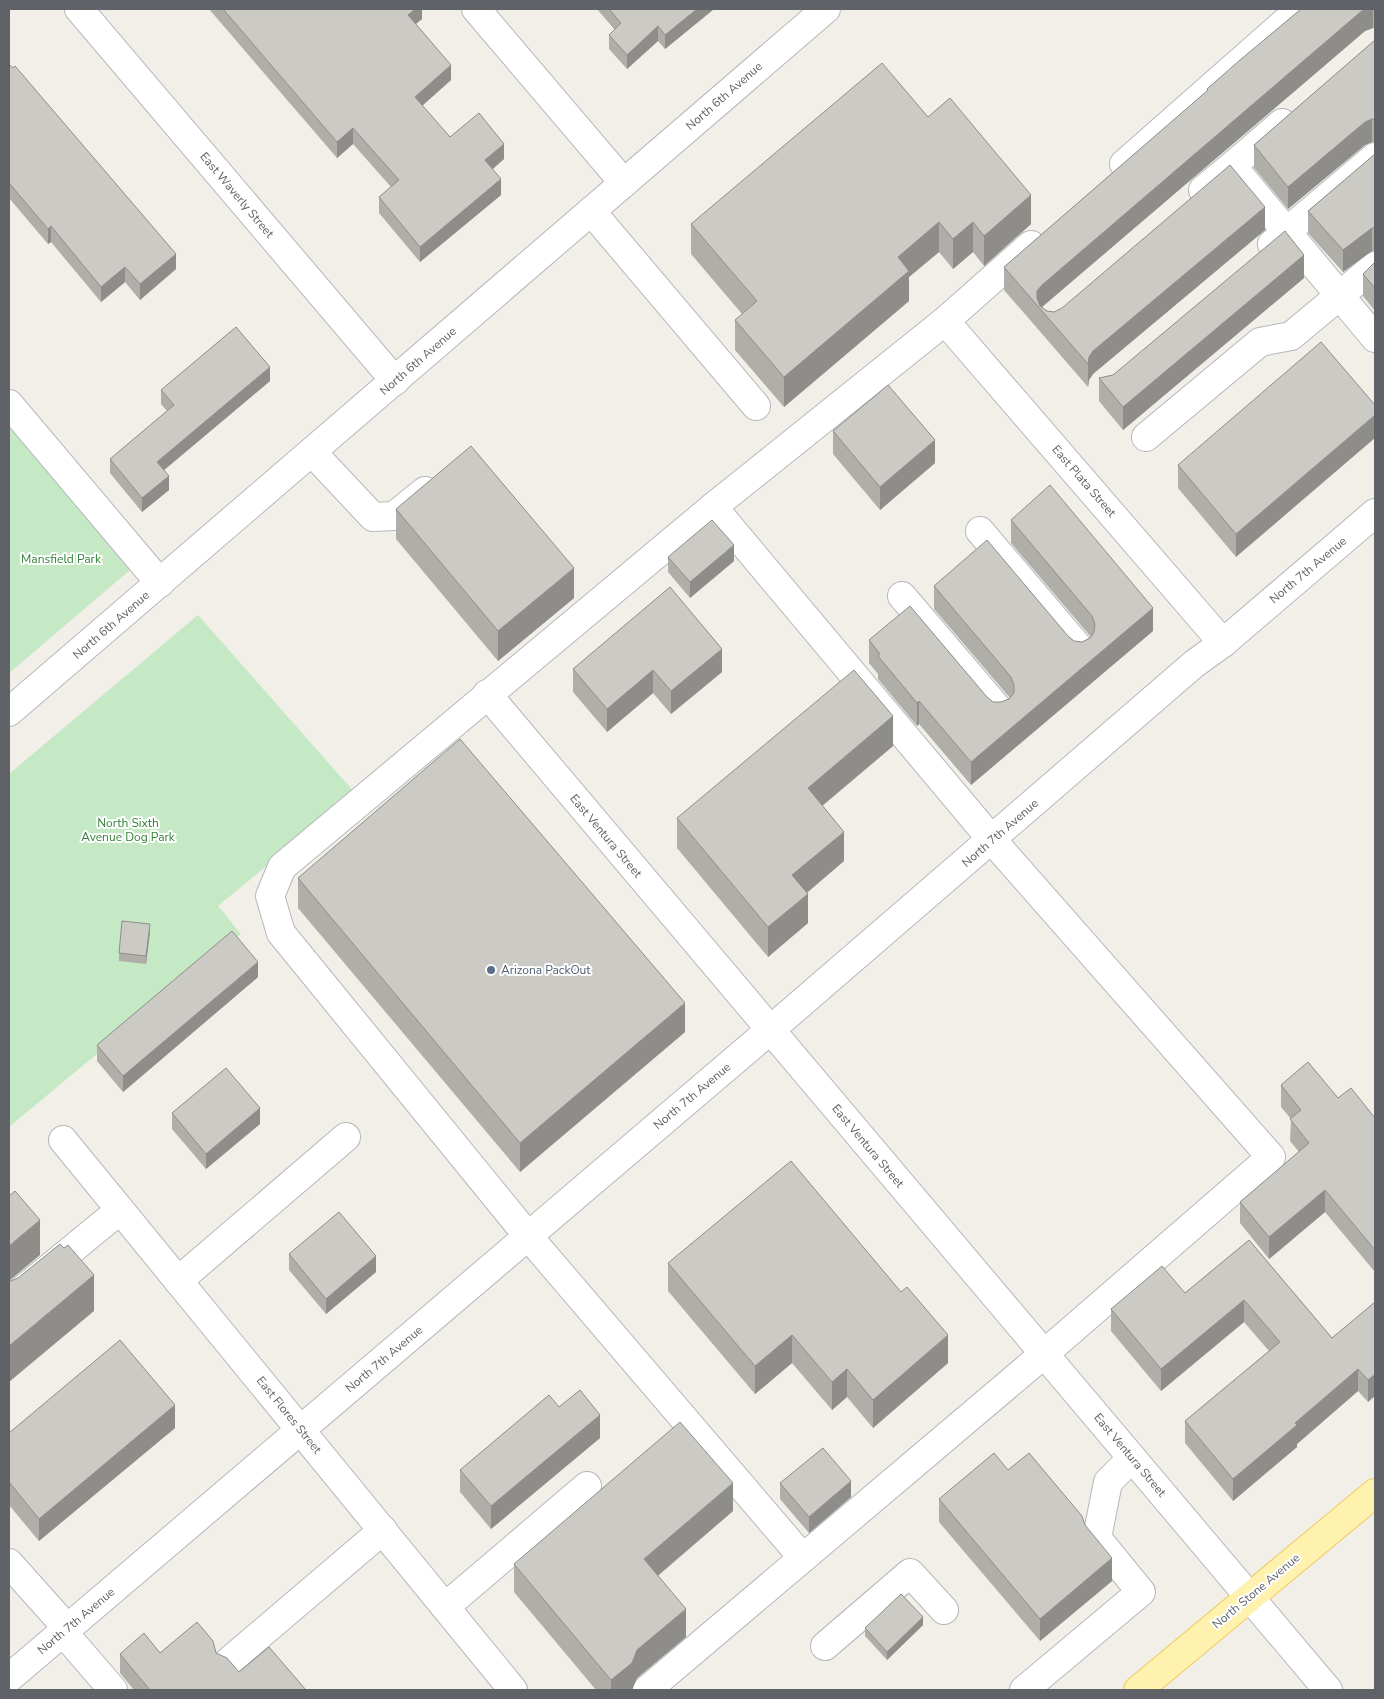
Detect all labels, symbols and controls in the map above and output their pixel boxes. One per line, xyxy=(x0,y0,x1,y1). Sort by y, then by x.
street label: North 6th Avenue xyxy=(682,58,766,134)
street label: East Waverly Street xyxy=(196,149,278,242)
street label: North 6th Avenue xyxy=(376,323,460,399)
street label: East Plata Street xyxy=(1048,442,1120,521)
street label: North 7th Avenue xyxy=(1266,533,1350,607)
park label: Mansfield Park xyxy=(21,551,102,567)
street label: North 6th Avenue xyxy=(69,587,153,663)
street label: East Ventura Street xyxy=(566,791,646,882)
street label: North 7th Avenue xyxy=(958,795,1042,871)
park label: North Sixth Avenue Dog Park xyxy=(81,815,176,845)
place label: Arizona PackOut xyxy=(501,962,591,978)
marker: Arizona PackOut xyxy=(485,964,497,976)
street label: North 7th Avenue xyxy=(650,1059,734,1133)
street label: East Ventura Street xyxy=(828,1101,908,1192)
street label: North 7th Avenue xyxy=(342,1322,426,1396)
street label: East Flores Street xyxy=(253,1373,326,1458)
street label: East Ventura Street xyxy=(1090,1410,1170,1501)
street label: North Stone Avenue xyxy=(1209,1550,1303,1632)
street label: North 7th Avenue xyxy=(34,1584,118,1658)

